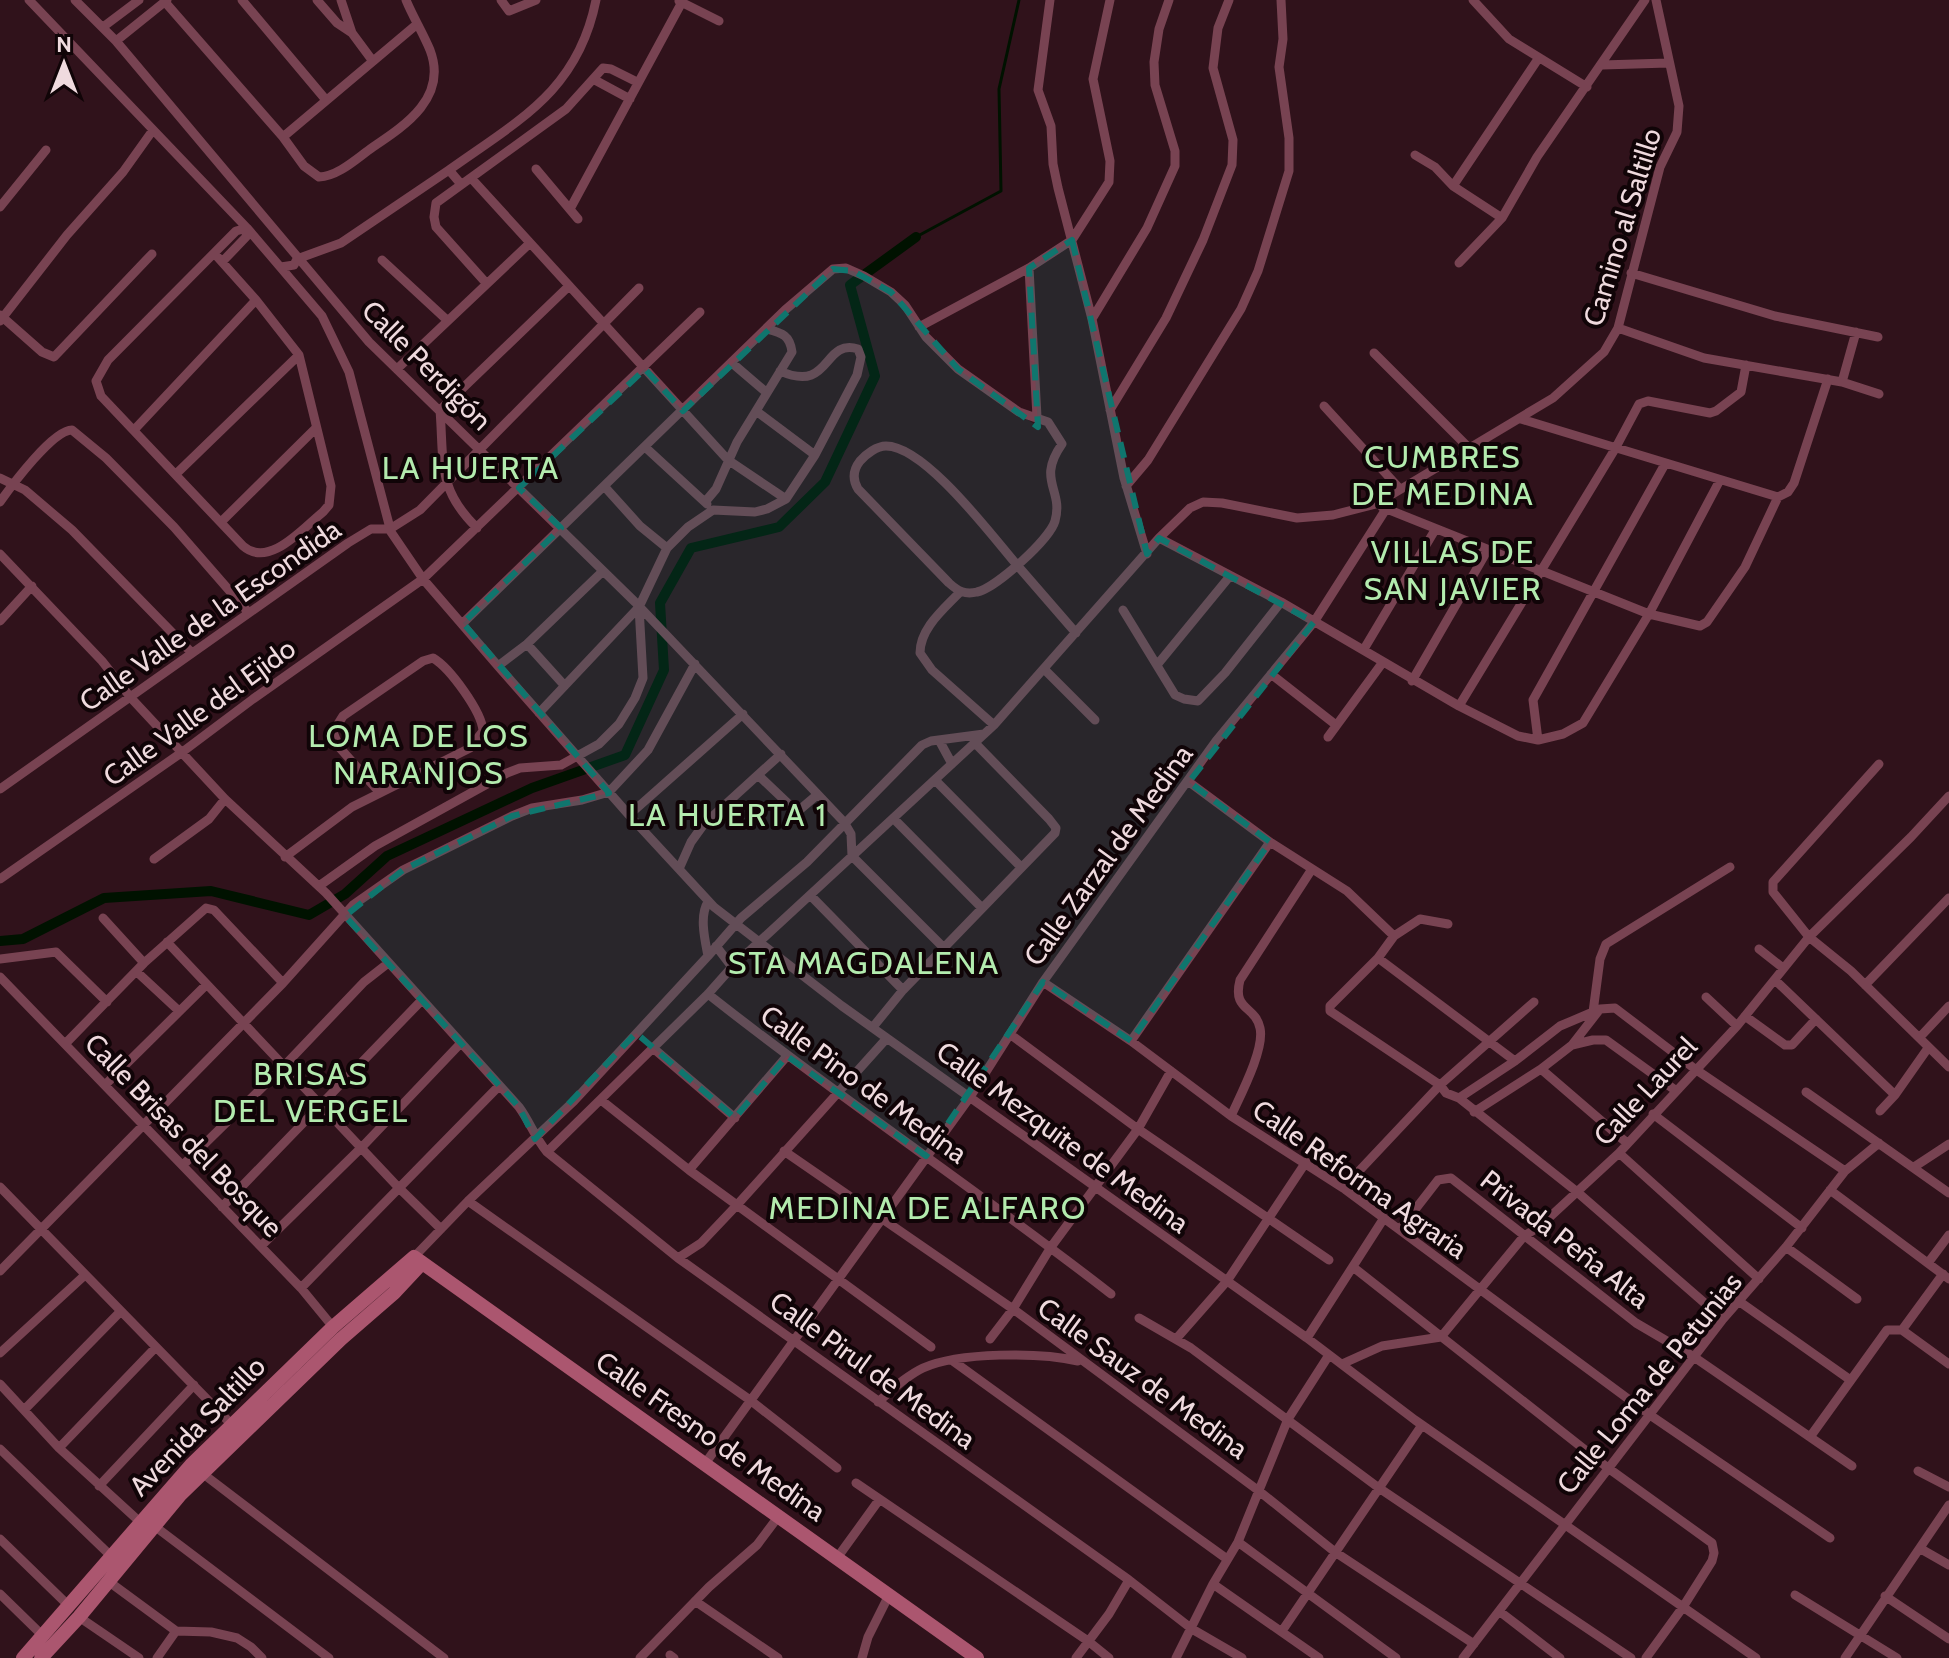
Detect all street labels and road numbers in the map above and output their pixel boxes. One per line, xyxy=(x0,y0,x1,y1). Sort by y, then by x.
street label: Camino al Saltillo xyxy=(1576,124,1668,330)
street label: Calle Perdigón xyxy=(355,293,499,437)
street label: Calle Valle de la Escondida xyxy=(73,512,348,718)
street label: Calle Valle del Ejido xyxy=(96,631,302,793)
street label: Calle Zarzal de Medina xyxy=(1016,737,1200,972)
street label: Calle Pino de Medina xyxy=(754,998,974,1171)
street label: Calle Brisas del Bosque xyxy=(78,1026,290,1244)
street label: Calle Laurel xyxy=(1586,1029,1704,1152)
street label: Calle Mezquite de Medina xyxy=(930,1034,1196,1240)
street label: Calle Reforma Agraria xyxy=(1246,1092,1474,1266)
street label: Privada Peña Alta xyxy=(1474,1163,1657,1316)
street label: Calle Loma de Petunias xyxy=(1549,1266,1749,1500)
street label: Calle Pirul de Medina xyxy=(763,1284,983,1456)
street label: Calle Sauz de Medina xyxy=(1031,1290,1255,1466)
street label: Calle Fresno de Medina xyxy=(589,1344,833,1529)
street label: Avenida Saltillo xyxy=(122,1349,272,1503)

